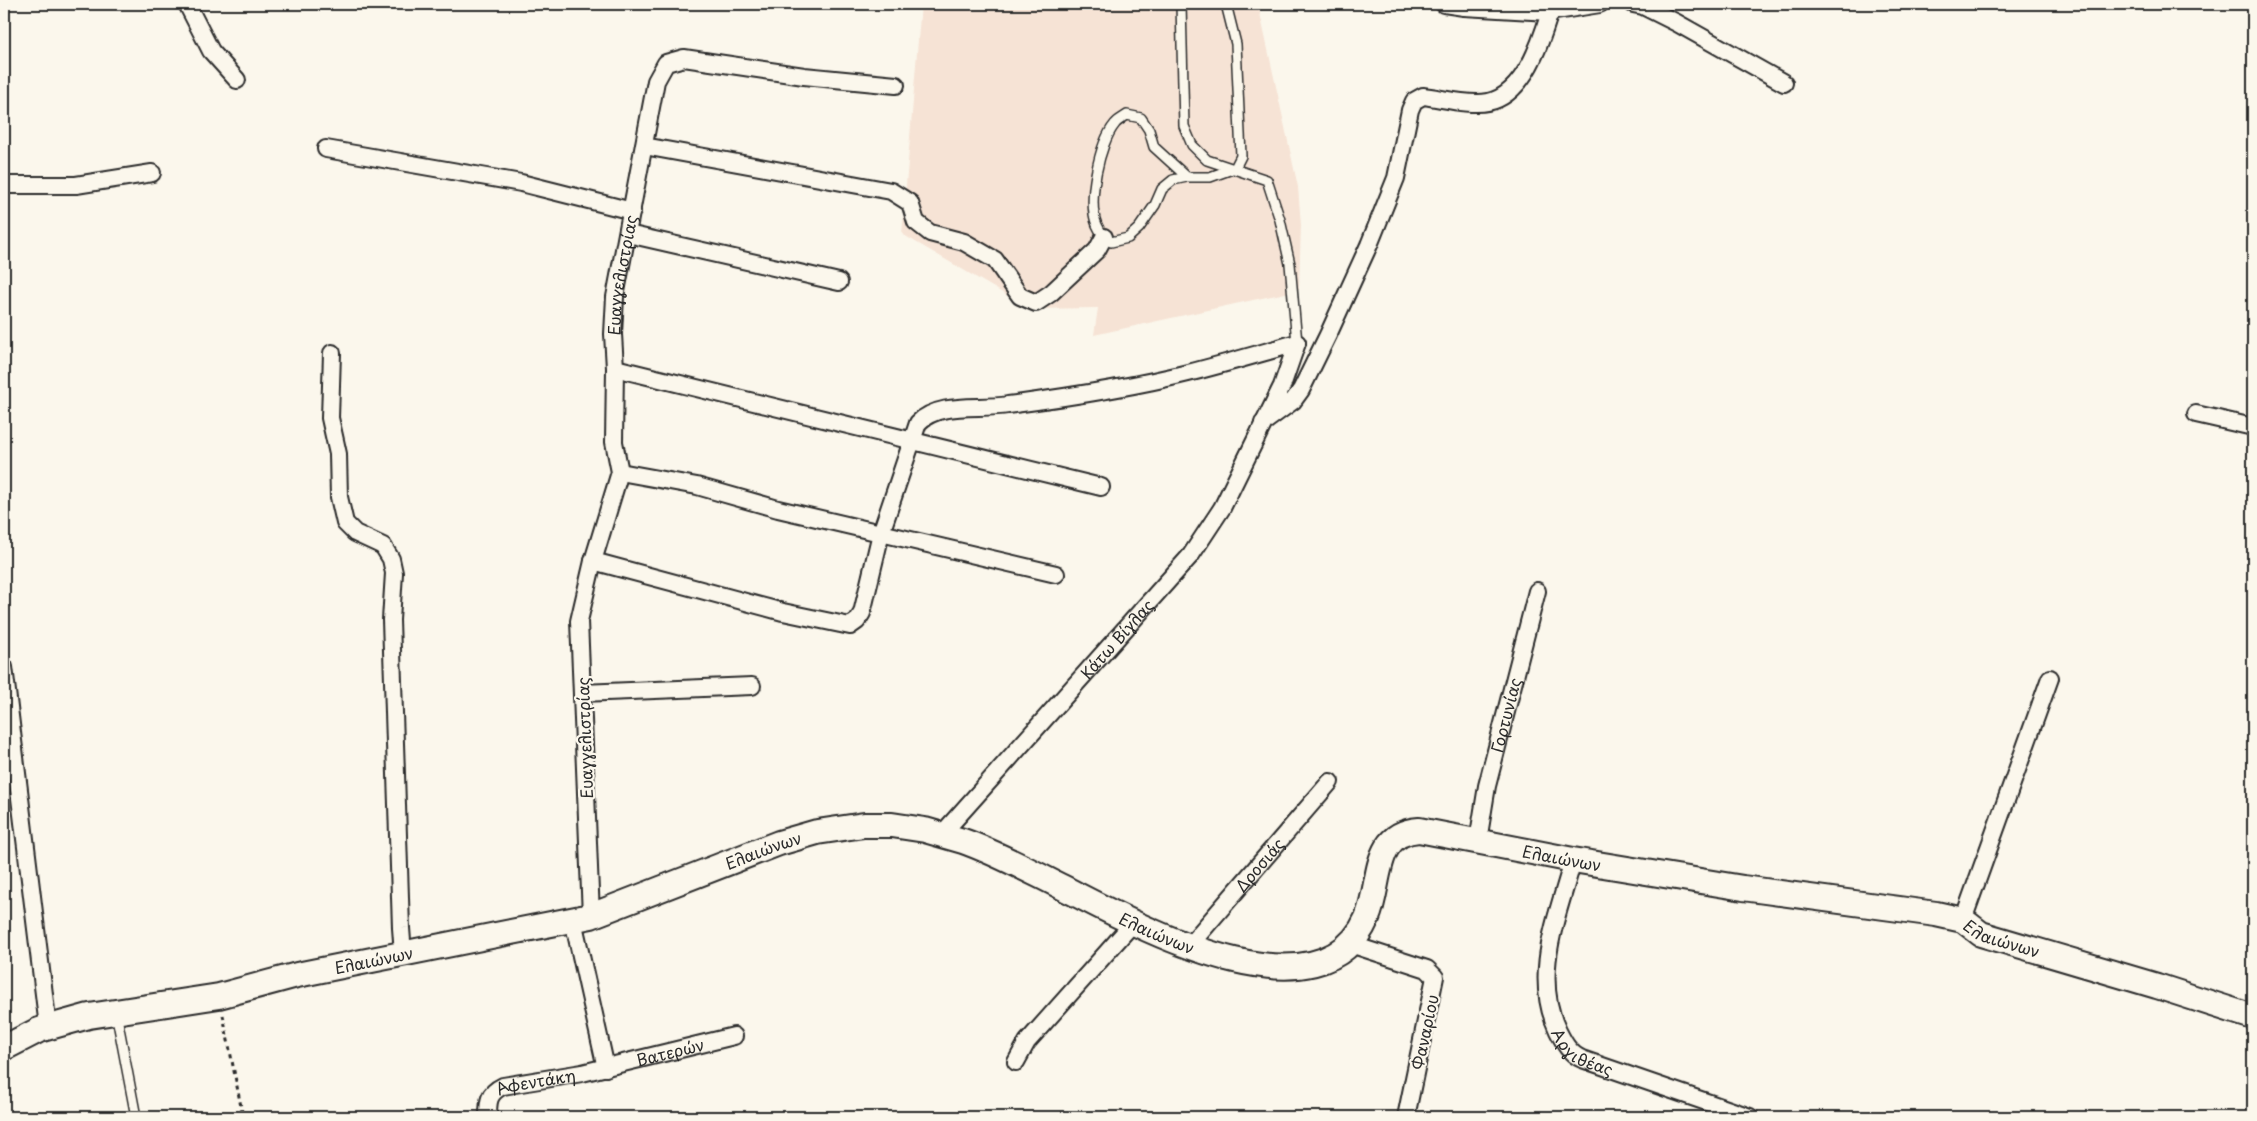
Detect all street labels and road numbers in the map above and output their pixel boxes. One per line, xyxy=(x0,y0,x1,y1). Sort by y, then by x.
street label: Ευαγγελιστρίας xyxy=(601,213,642,336)
street label: Κάτω Βίγλας xyxy=(1074,593,1159,684)
street label: Γορτυνίας xyxy=(1484,675,1526,755)
street label: Ευαγγελιστρίας xyxy=(570,677,598,799)
street label: Ελαιώνων xyxy=(721,825,804,875)
street label: Δροσιάς xyxy=(1229,832,1289,897)
street label: Ελαιώνων xyxy=(1520,838,1603,876)
street label: Ελαιώνων xyxy=(1115,906,1198,959)
street label: Ελαιώνων xyxy=(1959,913,2043,963)
street label: Ελαιώνων xyxy=(332,940,415,979)
street label: Φαναρίου xyxy=(1404,992,1444,1072)
street label: Αργιθέας xyxy=(1546,1024,1616,1081)
street label: Βατερών xyxy=(634,1032,707,1071)
street label: Αφεντάκη xyxy=(491,1062,577,1100)

